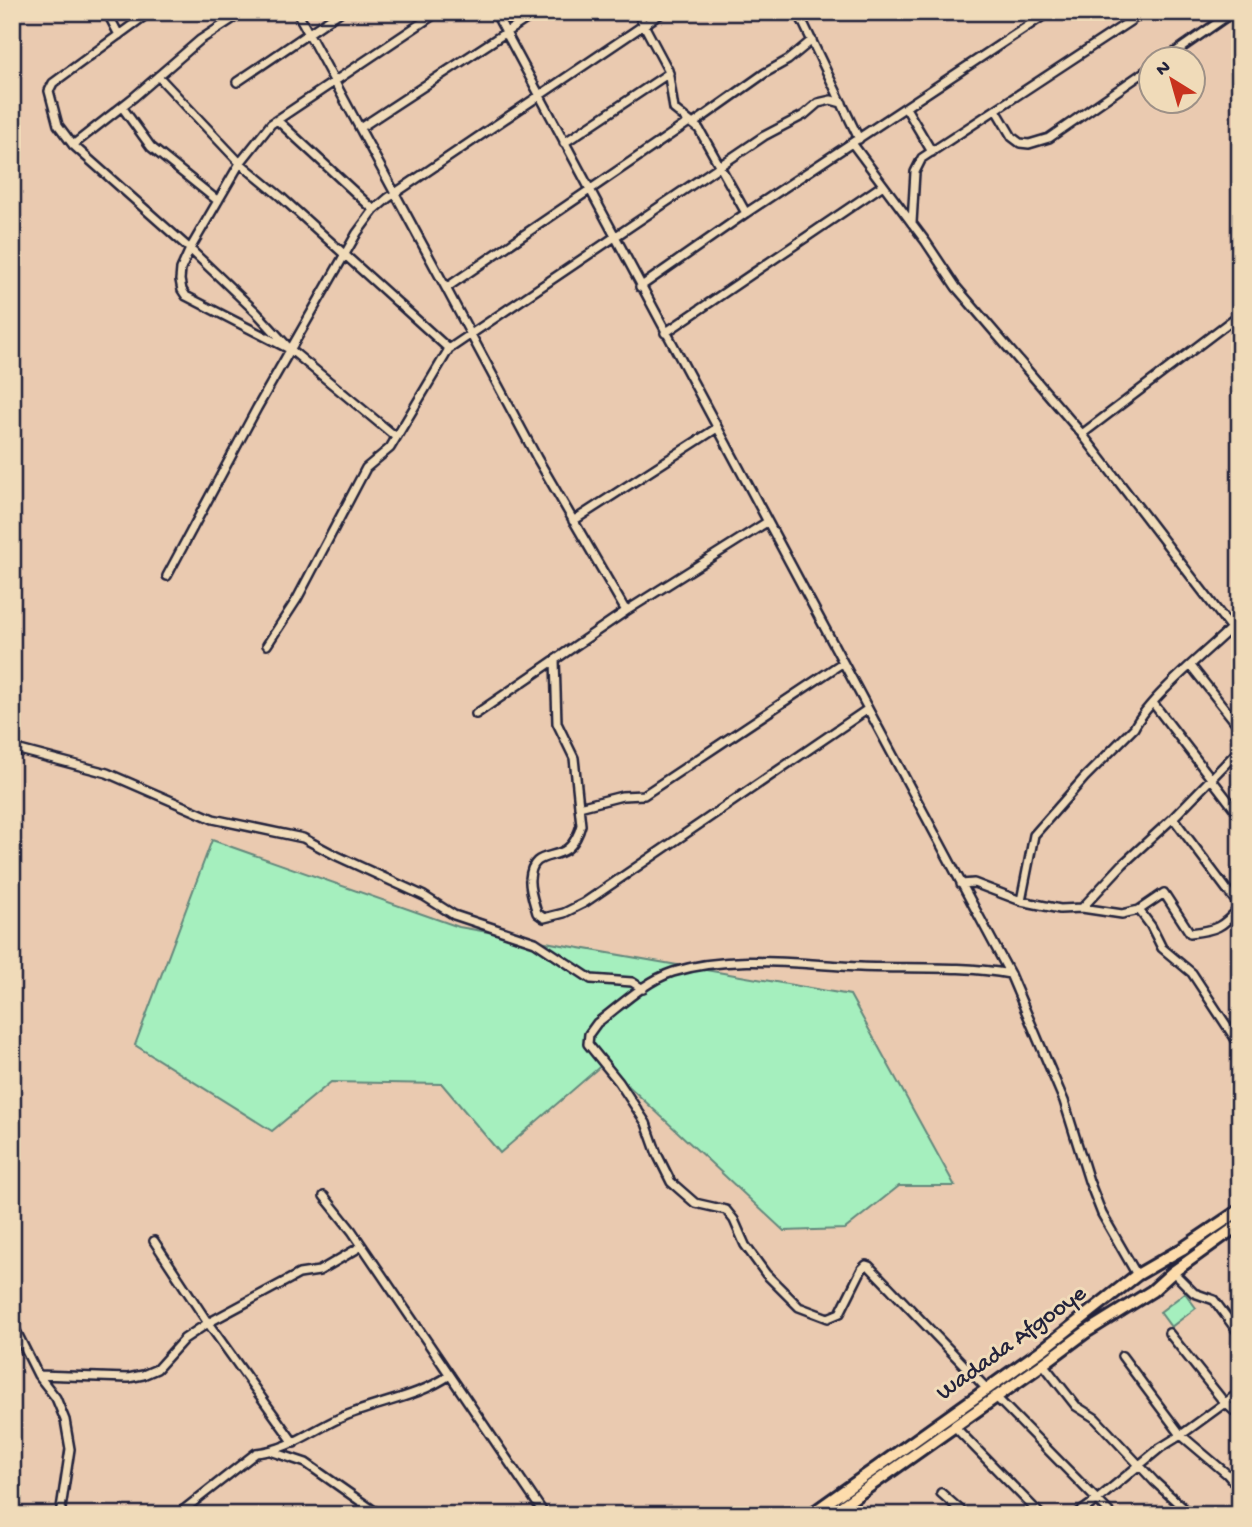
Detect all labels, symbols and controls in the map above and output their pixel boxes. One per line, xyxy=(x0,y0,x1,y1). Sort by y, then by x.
north arrow xyxy=(1136,46,1206,116)
text: N xyxy=(1152,56,1176,82)
street label: Wadada Afgooye xyxy=(931,1279,1093,1408)

